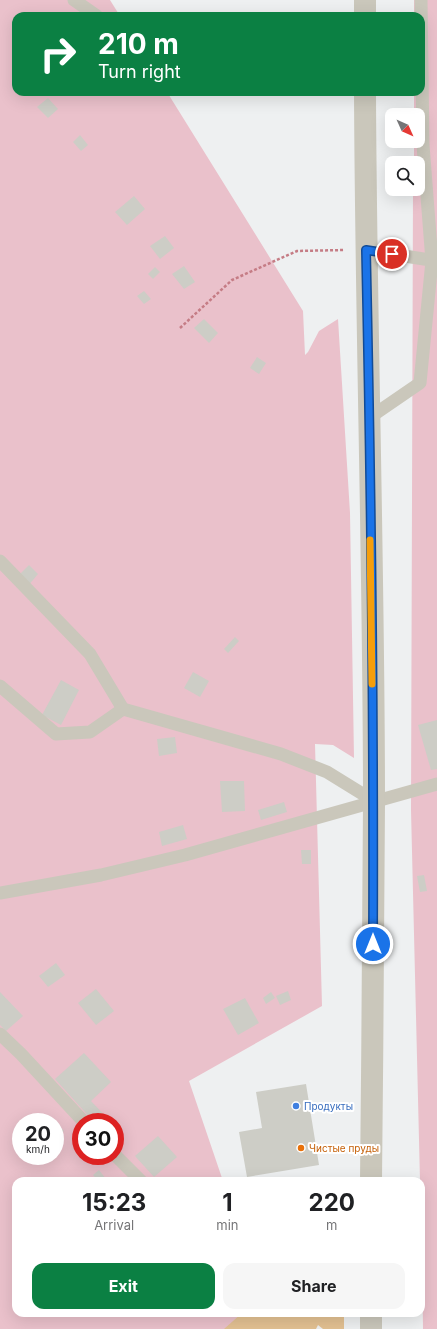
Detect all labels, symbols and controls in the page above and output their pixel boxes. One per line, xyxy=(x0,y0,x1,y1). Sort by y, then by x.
text: 210 m xyxy=(98,27,179,61)
icon: right xyxy=(32,28,84,80)
text: Turn right xyxy=(98,61,181,82)
north arrow xyxy=(385,108,425,148)
map controls xyxy=(385,108,425,196)
button: search xyxy=(385,156,425,196)
pin xyxy=(375,237,409,271)
icon: arrive xyxy=(381,243,403,265)
position arrow xyxy=(352,923,394,965)
place label: Продукты xyxy=(304,1100,353,1112)
marker: Продукты xyxy=(291,1101,301,1111)
speed limit sign: 30 xyxy=(72,1113,124,1165)
text: 20 xyxy=(25,1122,51,1146)
place label: Чистые пруды xyxy=(309,1142,379,1154)
text: km/h xyxy=(26,1143,50,1155)
marker: Чистые пруды xyxy=(296,1143,306,1153)
text: 15:23 xyxy=(82,1188,146,1217)
text: 1 xyxy=(222,1188,233,1217)
text: 220 xyxy=(309,1188,355,1217)
text: Arrival xyxy=(94,1217,134,1233)
text: min xyxy=(216,1217,239,1233)
text: m xyxy=(326,1217,337,1233)
button: Exit xyxy=(32,1263,215,1309)
button: Share xyxy=(223,1263,405,1309)

